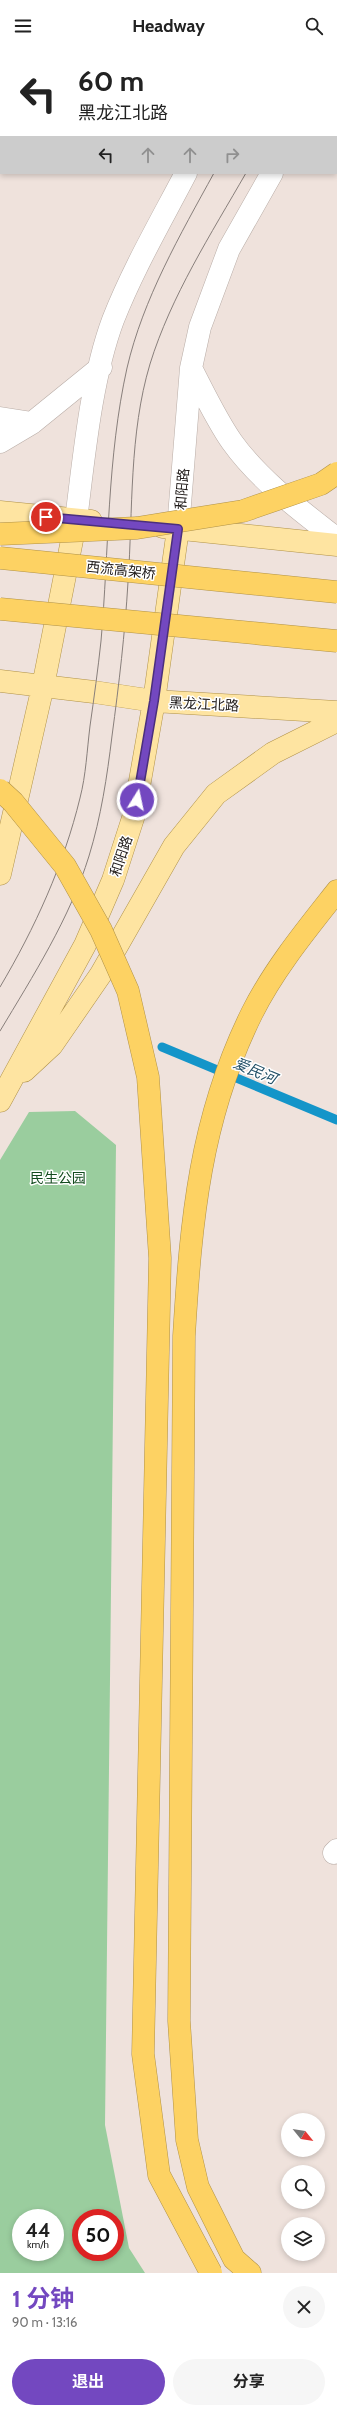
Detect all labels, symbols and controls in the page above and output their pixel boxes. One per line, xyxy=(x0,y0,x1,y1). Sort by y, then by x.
icon: menu xyxy=(12,15,34,37)
text: Headway xyxy=(132,15,205,37)
icon: search xyxy=(303,15,325,37)
text: 60 m xyxy=(78,64,144,98)
icon: left xyxy=(12,68,64,120)
text: 黑龙江北路 xyxy=(78,102,168,124)
icon: left xyxy=(95,144,117,166)
icon: ahead xyxy=(137,144,159,166)
icon: ahead xyxy=(179,144,201,166)
icon: right xyxy=(221,144,243,166)
street label: 和阳路 xyxy=(171,467,193,511)
pin xyxy=(29,500,63,534)
icon: arrive xyxy=(35,506,57,528)
street label: 西流高架桥 xyxy=(85,557,157,583)
street label: 黑龙江北路 xyxy=(169,693,239,715)
position arrow xyxy=(116,779,158,821)
street label: 和阳路 xyxy=(106,833,136,879)
water label: 爱民河 xyxy=(231,1054,282,1089)
park label: 民生公园 xyxy=(30,1169,86,1187)
north arrow xyxy=(281,2113,325,2157)
map controls xyxy=(281,2113,325,2261)
button: search xyxy=(281,2165,325,2209)
speed limit sign: 50 xyxy=(72,2209,124,2261)
button: layers xyxy=(281,2217,325,2261)
text: 44 xyxy=(26,2218,50,2242)
text: km/h xyxy=(27,2238,49,2251)
text: 1 分钟 xyxy=(12,2284,74,2313)
button: close xyxy=(283,2286,325,2328)
text: 90 m · 13:16 xyxy=(12,2314,77,2330)
button: 退出 xyxy=(12,2359,165,2405)
button: 分享 xyxy=(173,2359,325,2405)

